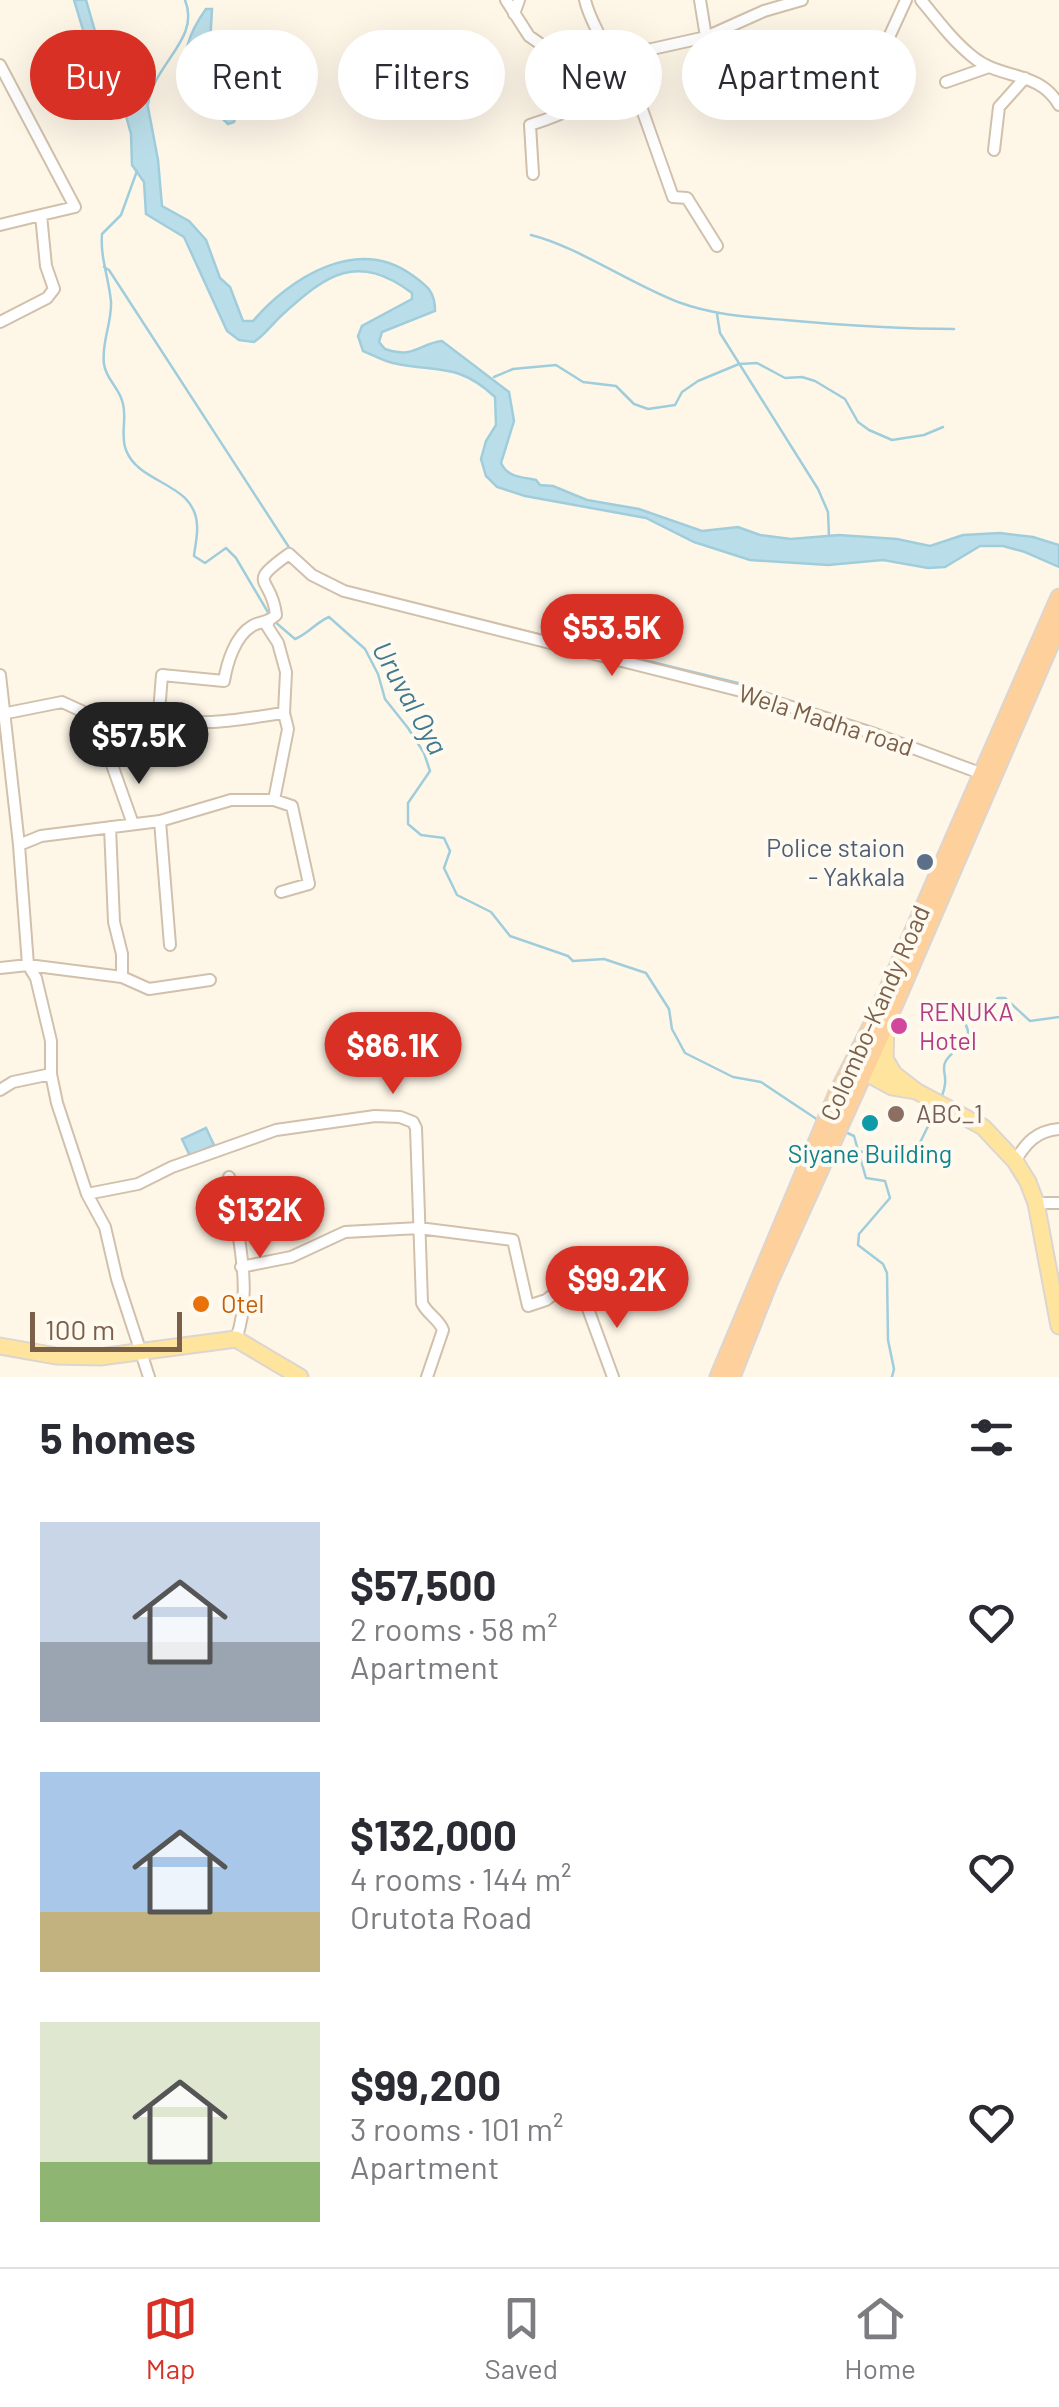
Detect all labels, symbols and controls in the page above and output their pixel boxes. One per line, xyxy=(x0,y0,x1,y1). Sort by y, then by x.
chip: Buy xyxy=(30,30,156,120)
chip: Rent xyxy=(176,30,318,120)
chip: Filters xyxy=(338,30,505,120)
chip: New xyxy=(525,30,662,120)
chip: Apartment xyxy=(682,30,916,120)
pin: $53.5K xyxy=(531,594,693,679)
text: $53.5K xyxy=(563,607,661,645)
water label: Uruval Oya xyxy=(366,635,456,760)
street label: Wela Madha road xyxy=(735,677,918,761)
pin: $57.5K xyxy=(58,702,220,787)
text: $57.5K xyxy=(91,715,187,753)
place label: Police staion - Yakkala xyxy=(766,832,905,891)
marker: Police staion - Yakkala xyxy=(914,851,936,873)
street label: Colombo-Kandy Road xyxy=(813,900,935,1125)
place label: RENUKA Hotel xyxy=(919,996,1014,1055)
pin: $86.1K xyxy=(312,1012,474,1097)
marker: RENUKA Hotel xyxy=(888,1015,910,1037)
text: $86.1K xyxy=(347,1025,439,1063)
place label: ABC_1 xyxy=(916,1098,983,1128)
marker: ABC_1 xyxy=(885,1103,907,1125)
marker: Siyane Building xyxy=(859,1112,881,1134)
place label: Siyane Building xyxy=(788,1138,952,1168)
pin: $132K xyxy=(190,1176,330,1261)
text: $132K xyxy=(218,1189,302,1227)
pin: $99.2K xyxy=(536,1246,698,1331)
text: $99.2K xyxy=(568,1259,666,1297)
place label: Otel xyxy=(221,1288,264,1318)
marker: Otel xyxy=(190,1293,212,1315)
scale bar xyxy=(30,1307,182,1352)
text: 100 m xyxy=(45,1312,115,1346)
icon: filters xyxy=(964,1410,1019,1465)
text: 5 homes xyxy=(40,1412,196,1462)
text: $57,500 xyxy=(350,1559,496,1609)
icon: home xyxy=(120,1562,240,1682)
icon: heart xyxy=(964,1595,1019,1650)
text: 2 rooms · 58 m² xyxy=(350,1609,558,1647)
text: Apartment xyxy=(350,1647,499,1685)
text: $132,000 xyxy=(350,1809,517,1859)
icon: home xyxy=(120,1812,240,1932)
icon: heart xyxy=(964,1845,1019,1900)
text: 4 rooms · 144 m² xyxy=(350,1859,572,1897)
text: Orutota Road xyxy=(350,1897,532,1935)
text: $99,200 xyxy=(350,2059,501,2109)
icon: home xyxy=(120,2062,240,2182)
icon: heart xyxy=(964,2095,1019,2150)
text: 3 rooms · 101 m² xyxy=(350,2109,564,2147)
text: Apartment xyxy=(350,2147,499,2185)
tab: Map xyxy=(143,2291,198,2385)
tab: Saved xyxy=(485,2291,558,2385)
tab: Home xyxy=(844,2291,916,2385)

